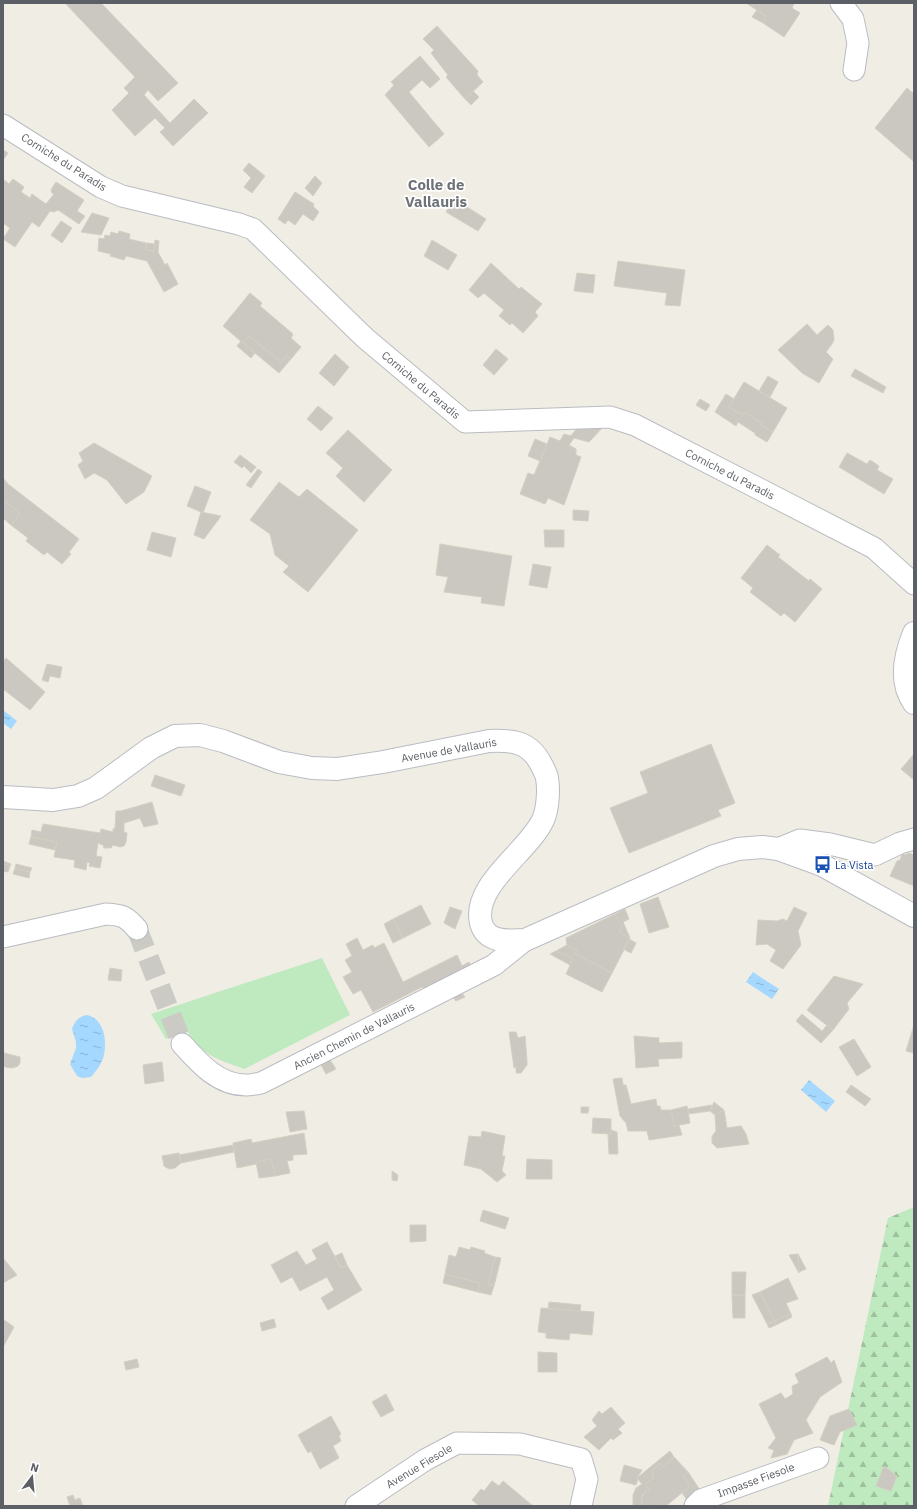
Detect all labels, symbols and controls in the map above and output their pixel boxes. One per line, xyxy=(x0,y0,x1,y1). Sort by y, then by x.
street label: Corniche du Paradis xyxy=(19,130,109,194)
district label: Colle de Vallauris xyxy=(405,175,467,211)
street label: Corniche du Paradis xyxy=(379,348,463,422)
street label: Corniche du Paradis xyxy=(683,445,777,503)
street label: Avenue de Vallauris xyxy=(400,735,498,765)
bus stop icon: La Vista xyxy=(812,855,832,875)
place label: La Vista xyxy=(835,858,874,872)
street label: Ancien Chemin de Vallauris xyxy=(291,999,417,1073)
street label: Avenue Fiesole xyxy=(383,1441,455,1491)
north arrow xyxy=(12,1457,52,1497)
text: N xyxy=(29,1460,41,1475)
street label: Impasse Fiesole xyxy=(716,1460,796,1500)

